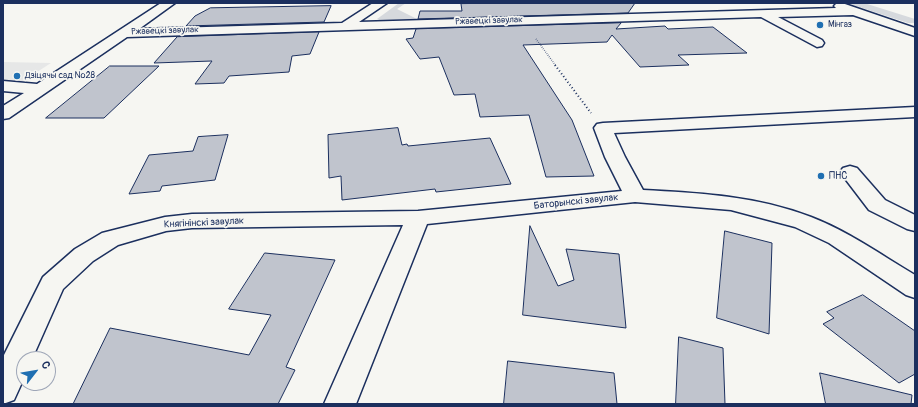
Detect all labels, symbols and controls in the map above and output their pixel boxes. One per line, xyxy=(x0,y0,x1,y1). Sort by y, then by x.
street label: Ржавецкі завулак xyxy=(455,14,523,28)
marker: Мінгаз xyxy=(815,20,825,30)
place label: Мінгаз xyxy=(828,20,852,30)
street label: Ржавецкі завулак xyxy=(131,24,199,38)
marker: Дзіцячы сад №28 xyxy=(12,71,22,81)
place label: Дзіцячы сад №28 xyxy=(25,71,95,81)
place label: ПНС xyxy=(829,170,847,182)
marker: ПНС xyxy=(816,171,826,181)
street label: Баторынскі завулак xyxy=(533,192,619,212)
street label: Княгінінскі завулак xyxy=(164,215,244,231)
north arrow xyxy=(16,351,56,391)
text: С xyxy=(39,359,53,371)

